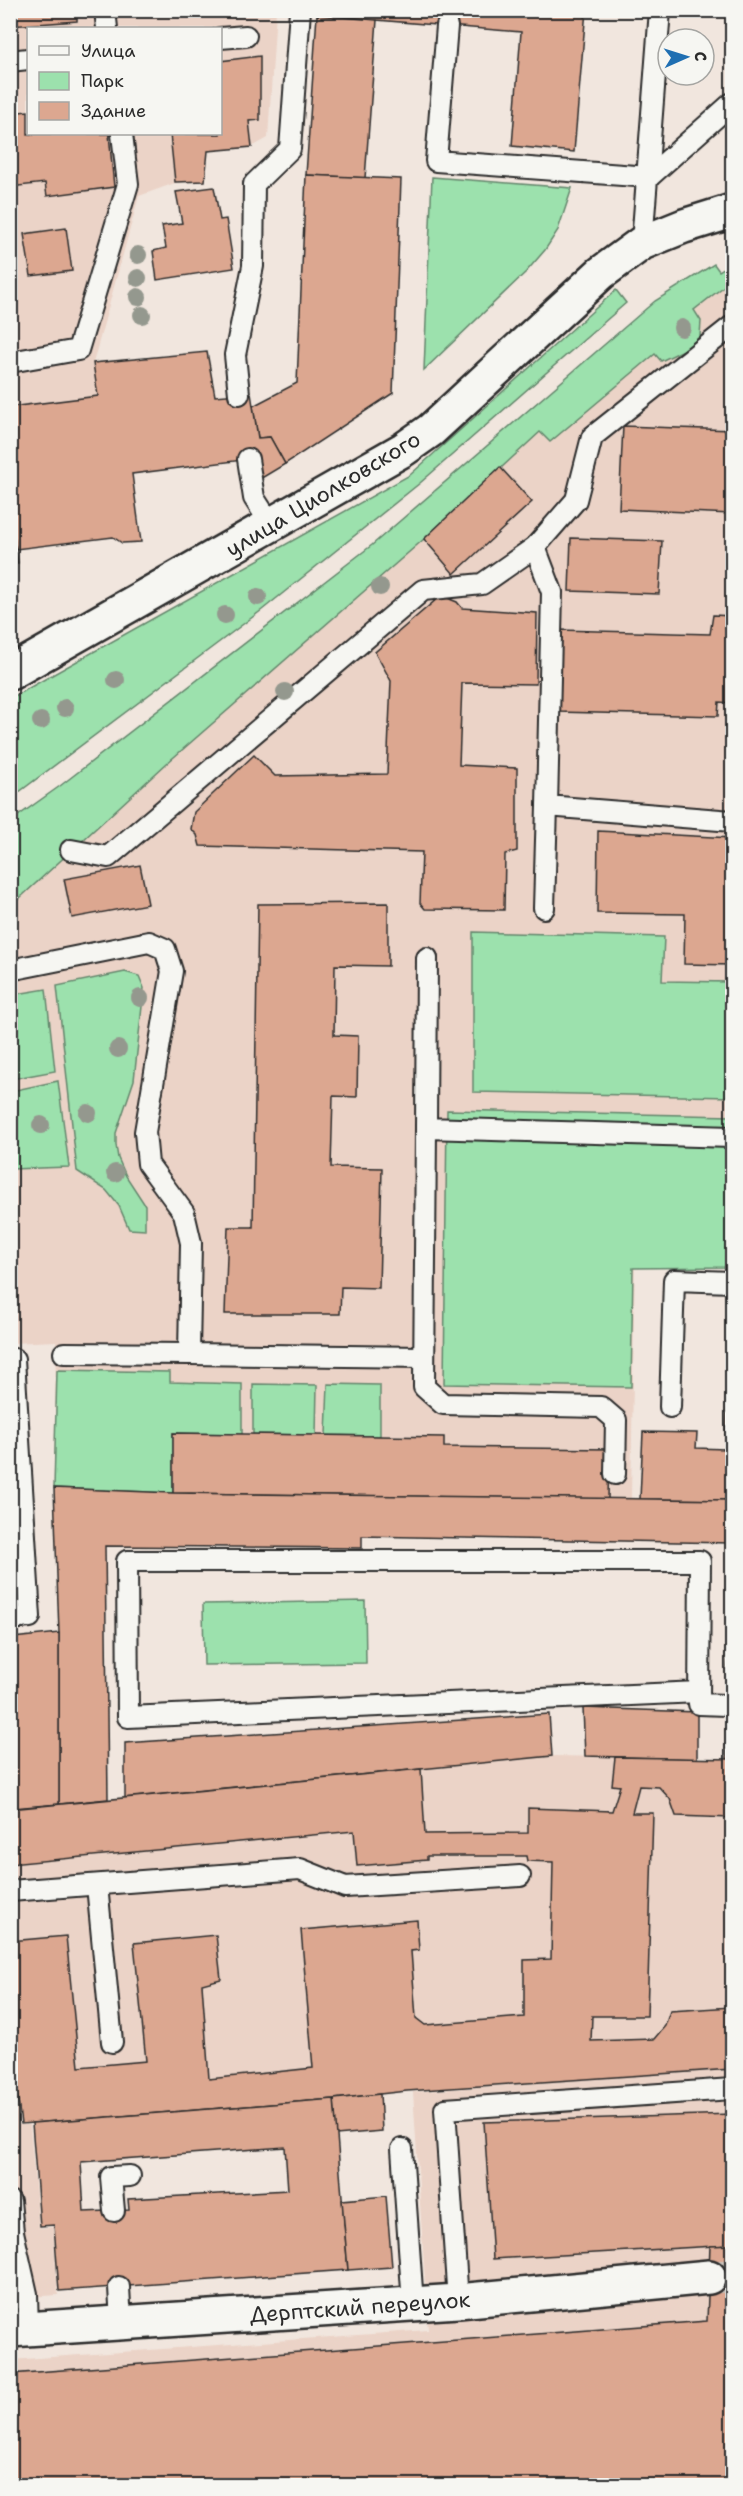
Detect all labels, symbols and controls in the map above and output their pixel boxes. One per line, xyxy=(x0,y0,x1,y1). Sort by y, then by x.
legend xyxy=(27,27,222,135)
north arrow xyxy=(656,27,716,87)
text: Улица xyxy=(81,39,135,63)
text: С xyxy=(690,51,711,62)
text: Парк xyxy=(81,69,124,93)
text: Здание xyxy=(81,99,146,123)
street label: улица Циолковского xyxy=(220,424,426,564)
street label: Дерптский переулок xyxy=(249,2285,472,2329)

